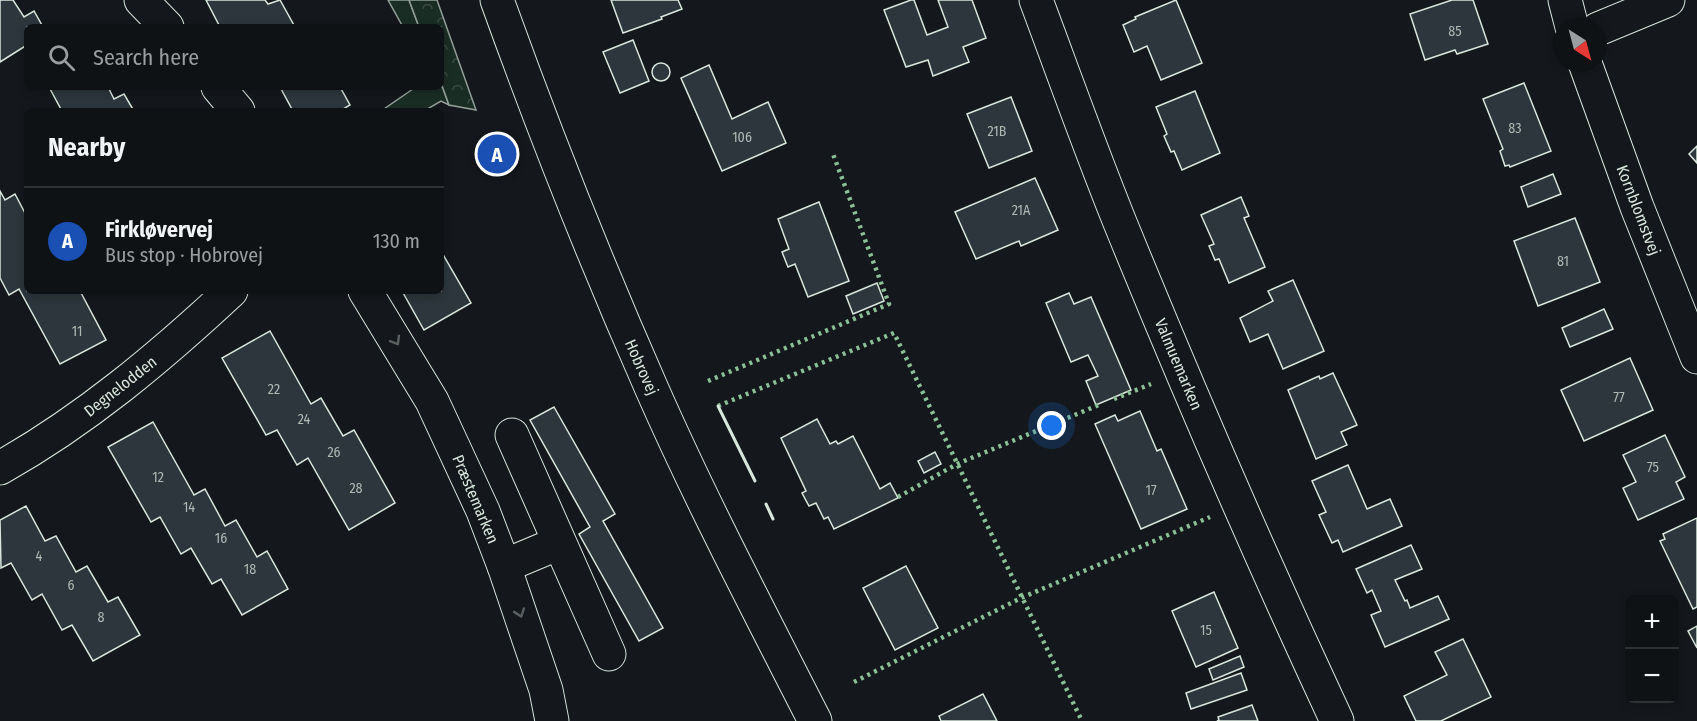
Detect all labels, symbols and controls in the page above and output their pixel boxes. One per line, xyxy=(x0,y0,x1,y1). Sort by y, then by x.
north arrow xyxy=(1553,18,1607,72)
house number: 85 xyxy=(1448,23,1462,40)
search box xyxy=(24,24,444,90)
icon: search xyxy=(45,41,78,74)
text: Search here xyxy=(93,44,199,71)
house number: 83 xyxy=(1508,120,1522,137)
house number: 21B xyxy=(988,123,1007,140)
house number: 106 xyxy=(732,129,752,146)
text: Nearby xyxy=(48,132,125,163)
pin: A xyxy=(478,132,516,176)
street label: Kornblomstvej xyxy=(1613,162,1664,258)
house number: 21A xyxy=(1012,202,1031,219)
text: Firkløvervej xyxy=(105,216,213,243)
text: A xyxy=(62,229,73,253)
text: 130 m xyxy=(373,229,420,253)
text: Bus stop · Hobrovej xyxy=(105,243,263,267)
house number: 81 xyxy=(1557,253,1569,270)
street label: Valmuemarken xyxy=(1151,316,1206,413)
house number: 11 xyxy=(72,323,82,340)
one-way arrow xyxy=(389,335,400,345)
street label: Hobrovej xyxy=(621,336,662,398)
street label: Degnelodden xyxy=(80,352,160,421)
house number: 22 xyxy=(268,381,280,398)
house number: 77 xyxy=(1613,389,1625,406)
house number: 24 xyxy=(298,411,311,428)
your location xyxy=(1037,411,1066,440)
house number: 26 xyxy=(327,444,341,461)
street label: Præstemarken xyxy=(448,452,503,546)
house number: 75 xyxy=(1647,459,1659,476)
house number: 12 xyxy=(152,469,164,486)
house number: 28 xyxy=(349,480,363,497)
house number: 17 xyxy=(1145,482,1157,499)
house number: 14 xyxy=(183,499,195,516)
house number: 16 xyxy=(215,530,227,547)
house number: 4 xyxy=(36,548,43,565)
house number: 18 xyxy=(244,561,256,578)
house number: 6 xyxy=(68,577,75,594)
map controls xyxy=(1625,595,1679,703)
button: + xyxy=(1625,595,1679,649)
one-way arrow xyxy=(513,607,525,618)
house number: 8 xyxy=(98,609,105,626)
house number: 15 xyxy=(1200,622,1212,639)
button: − xyxy=(1625,649,1679,703)

